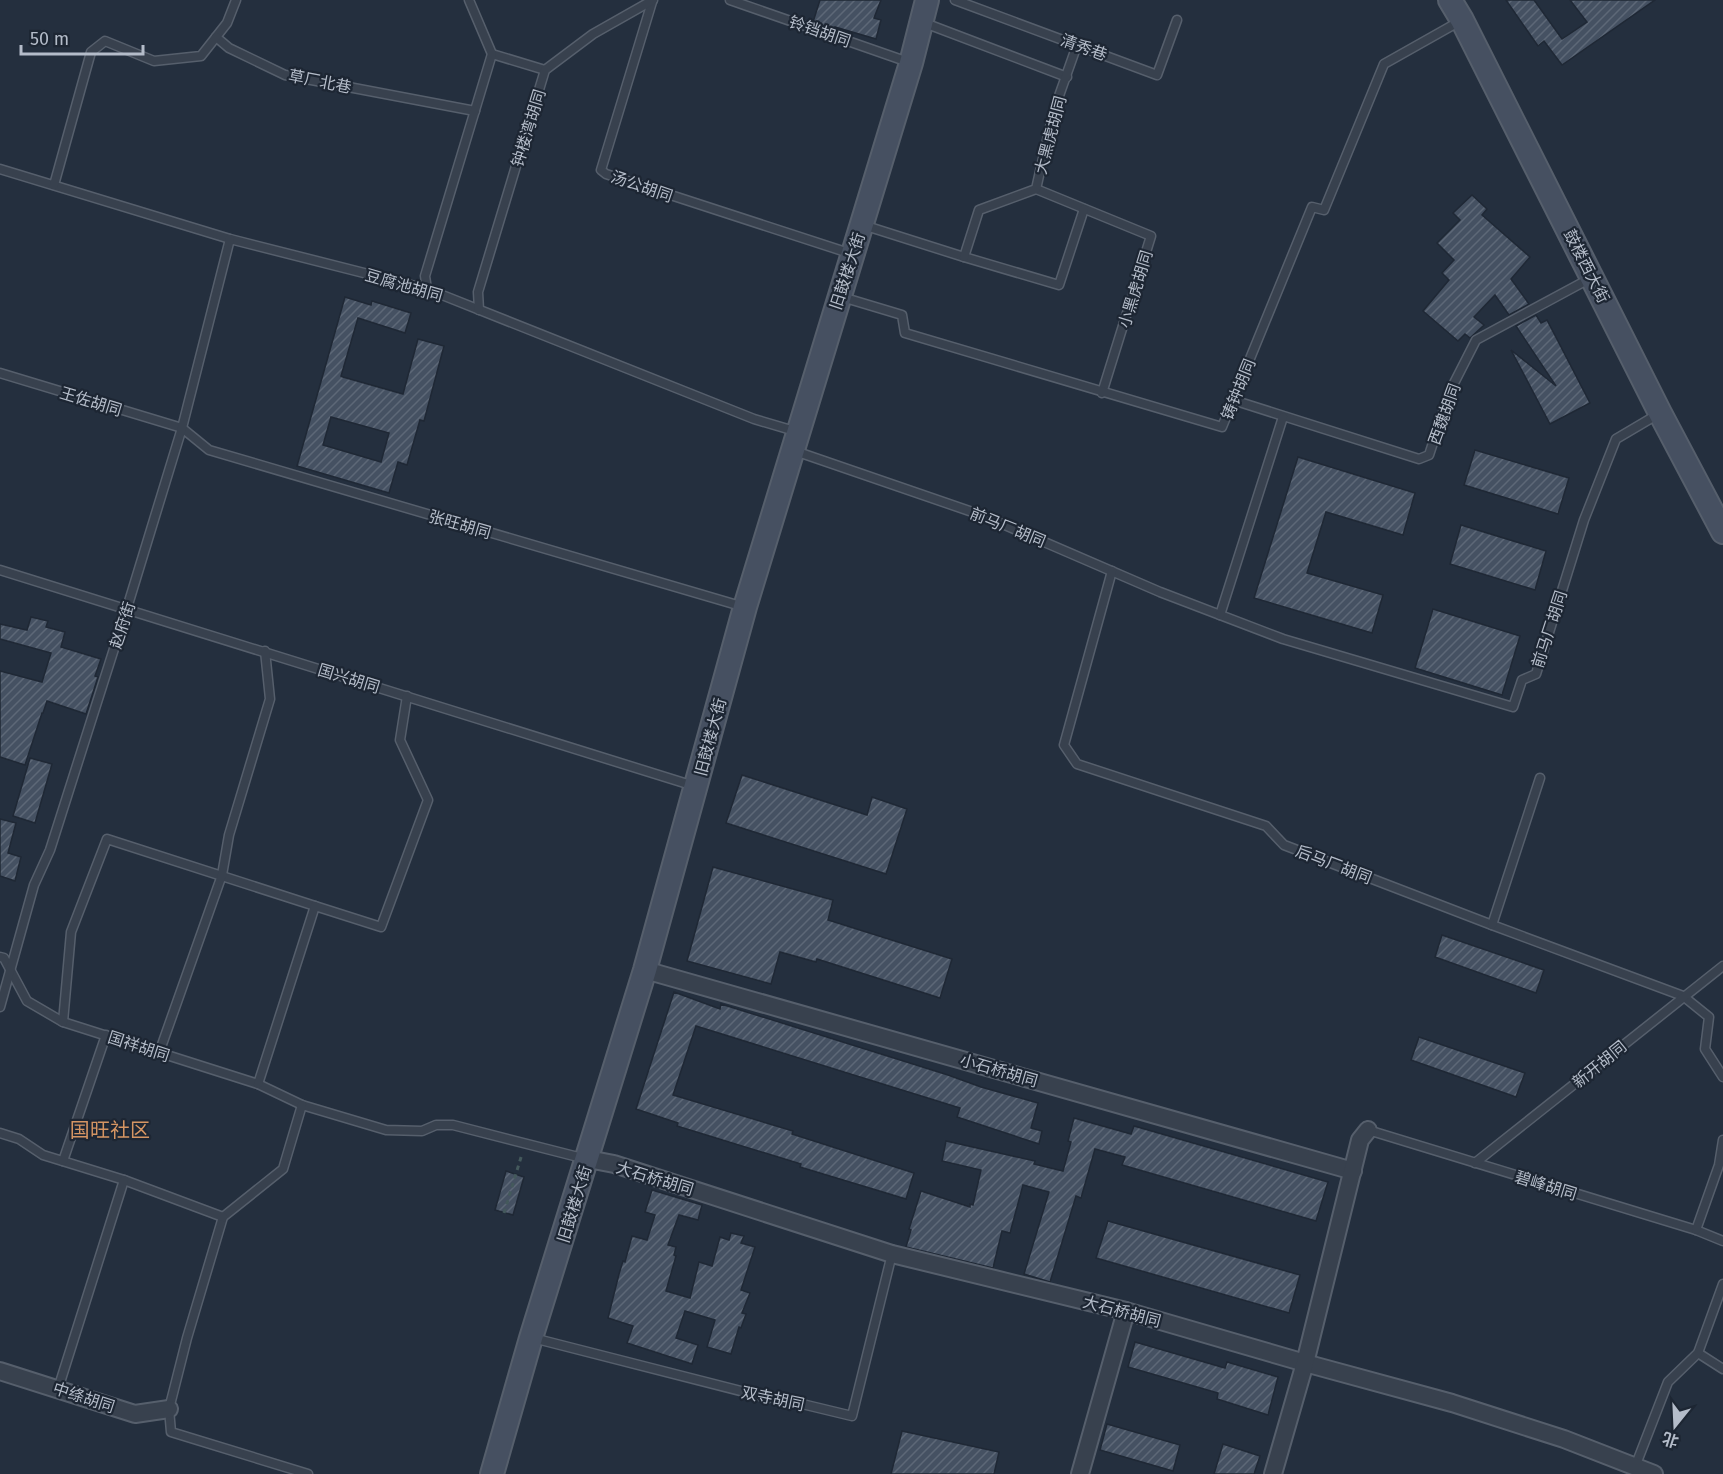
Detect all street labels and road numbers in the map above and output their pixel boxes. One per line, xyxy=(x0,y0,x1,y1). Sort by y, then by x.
street label: 铃铛胡同 xyxy=(786,12,853,51)
street label: 清秀巷 xyxy=(1058,30,1110,65)
street label: 草厂北巷 xyxy=(287,66,353,97)
street label: 钟楼湾胡同 xyxy=(508,87,549,169)
street label: 大黑虎胡同 xyxy=(1031,94,1070,176)
street label: 汤公胡同 xyxy=(608,167,675,206)
street label: 鼓楼西大街 xyxy=(1560,226,1613,306)
street label: 旧鼓楼大街 xyxy=(826,230,869,312)
street label: 小黑虎胡同 xyxy=(1115,248,1156,330)
street label: 豆腐池胡同 xyxy=(363,265,445,306)
street label: 铸钟胡同 xyxy=(1218,356,1259,422)
street label: 西魏胡同 xyxy=(1425,381,1464,447)
street label: 王佐胡同 xyxy=(57,383,124,420)
street label: 前马厂胡同 xyxy=(967,504,1048,551)
street label: 张旺胡同 xyxy=(426,507,493,542)
street label: 前马厂胡同 xyxy=(1528,588,1571,670)
street label: 赵府街 xyxy=(106,599,139,651)
street label: 国兴胡同 xyxy=(315,660,382,697)
street label: 旧鼓楼大街 xyxy=(691,696,730,778)
street label: 后马厂胡同 xyxy=(1293,841,1375,888)
street label: 国祥胡同 xyxy=(105,1028,172,1065)
street label: 新开胡同 xyxy=(1568,1037,1630,1092)
street label: 小石桥胡同 xyxy=(958,1050,1040,1091)
street label: 大石桥胡同 xyxy=(614,1158,696,1199)
street label: 旧鼓楼大街 xyxy=(554,1163,595,1245)
street label: 碧峰胡同 xyxy=(1512,1167,1579,1204)
street label: 大石桥胡同 xyxy=(1081,1292,1163,1331)
street label: 中绦胡同 xyxy=(50,1379,117,1416)
street label: 双寺胡同 xyxy=(740,1383,806,1414)

